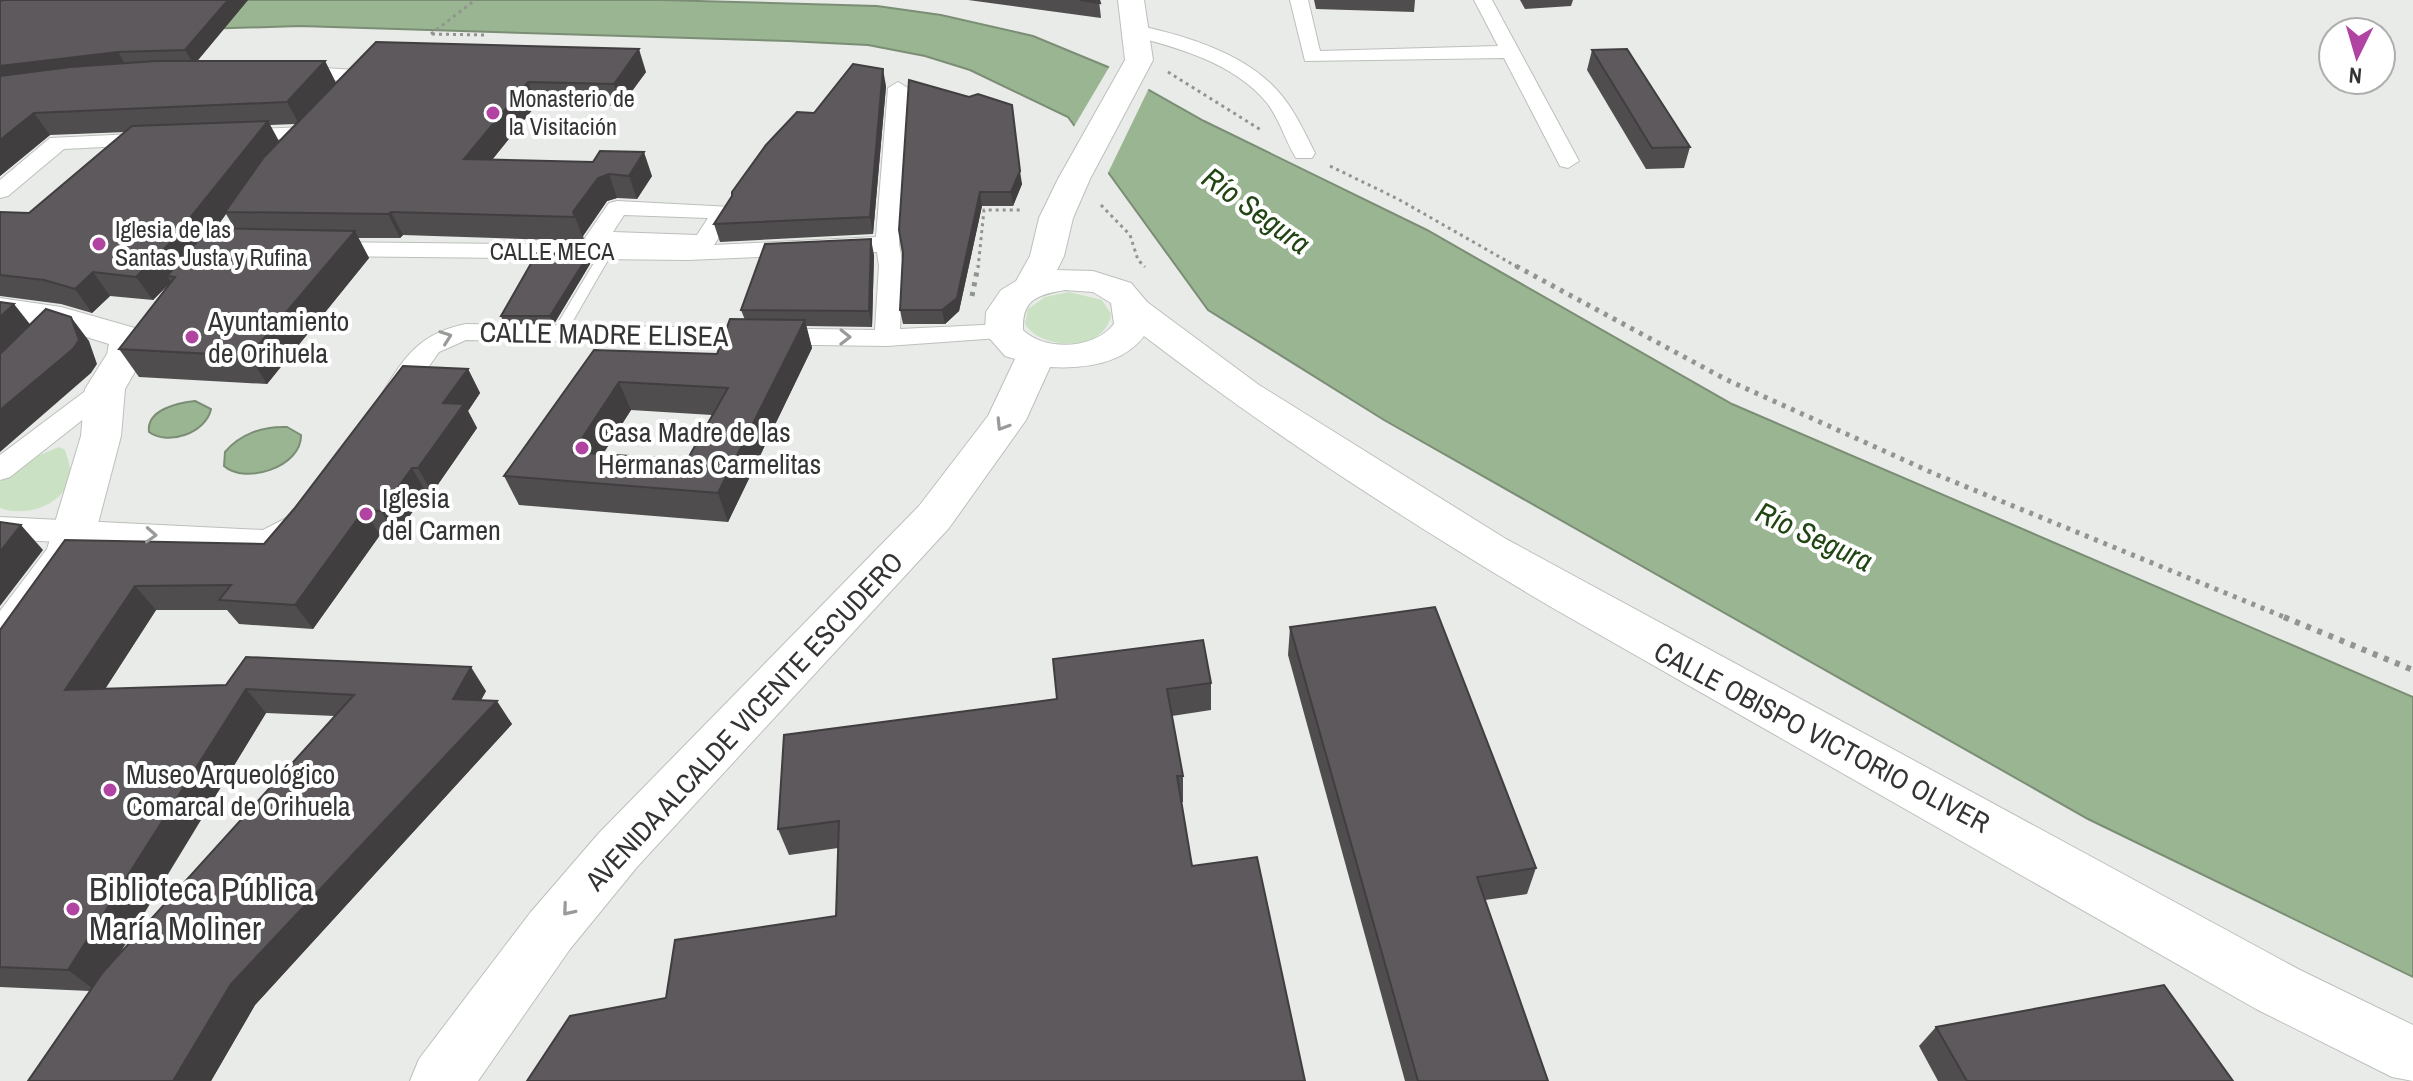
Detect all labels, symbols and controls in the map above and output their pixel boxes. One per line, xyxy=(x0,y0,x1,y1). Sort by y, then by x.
north arrow xyxy=(2317,16,2397,96)
text: N xyxy=(2347,60,2363,91)
place label: Monasterio de la Visitación xyxy=(509,82,635,142)
marker: Monasterio de la Visitación xyxy=(484,104,502,122)
water label: Río Segura xyxy=(1194,157,1319,263)
place label: Iglesia de las Santas Justa y Rufina xyxy=(115,213,308,273)
marker: Iglesia de las Santas Justa y Rufina xyxy=(90,235,108,253)
street label: CALLE MECA xyxy=(490,235,615,267)
place label: Ayuntamiento de Orihuela xyxy=(207,302,349,372)
street label: CALLE MADRE ELISEA xyxy=(479,313,729,355)
marker: Ayuntamiento de Orihuela xyxy=(183,328,201,346)
one-way arrow xyxy=(839,328,852,346)
one-way arrow xyxy=(438,330,452,347)
place label: Casa Madre de las Hermanas Carmelitas xyxy=(598,413,821,483)
one-way arrow xyxy=(997,416,1012,431)
marker: Casa Madre de las Hermanas Carmelitas xyxy=(573,439,591,457)
place label: Iglesia del Carmen xyxy=(382,479,501,549)
water label: Río Segura xyxy=(1750,492,1879,581)
marker: Iglesia del Carmen xyxy=(357,505,375,523)
one-way arrow xyxy=(145,526,158,543)
street label: AVENIDA ALCALDE VICENTE ESCUDERO xyxy=(576,543,911,899)
street label: CALLE OBISPO VICTORIO OLIVER xyxy=(1648,632,1996,842)
place label: Museo Arqueológico Comarcal de Orihuela xyxy=(126,755,351,825)
marker: Museo Arqueológico Comarcal de Orihuela xyxy=(101,781,119,799)
place label: Biblioteca Pública María Moliner xyxy=(89,866,314,951)
marker: Biblioteca Pública María Moliner xyxy=(64,900,82,918)
one-way arrow xyxy=(563,901,578,915)

